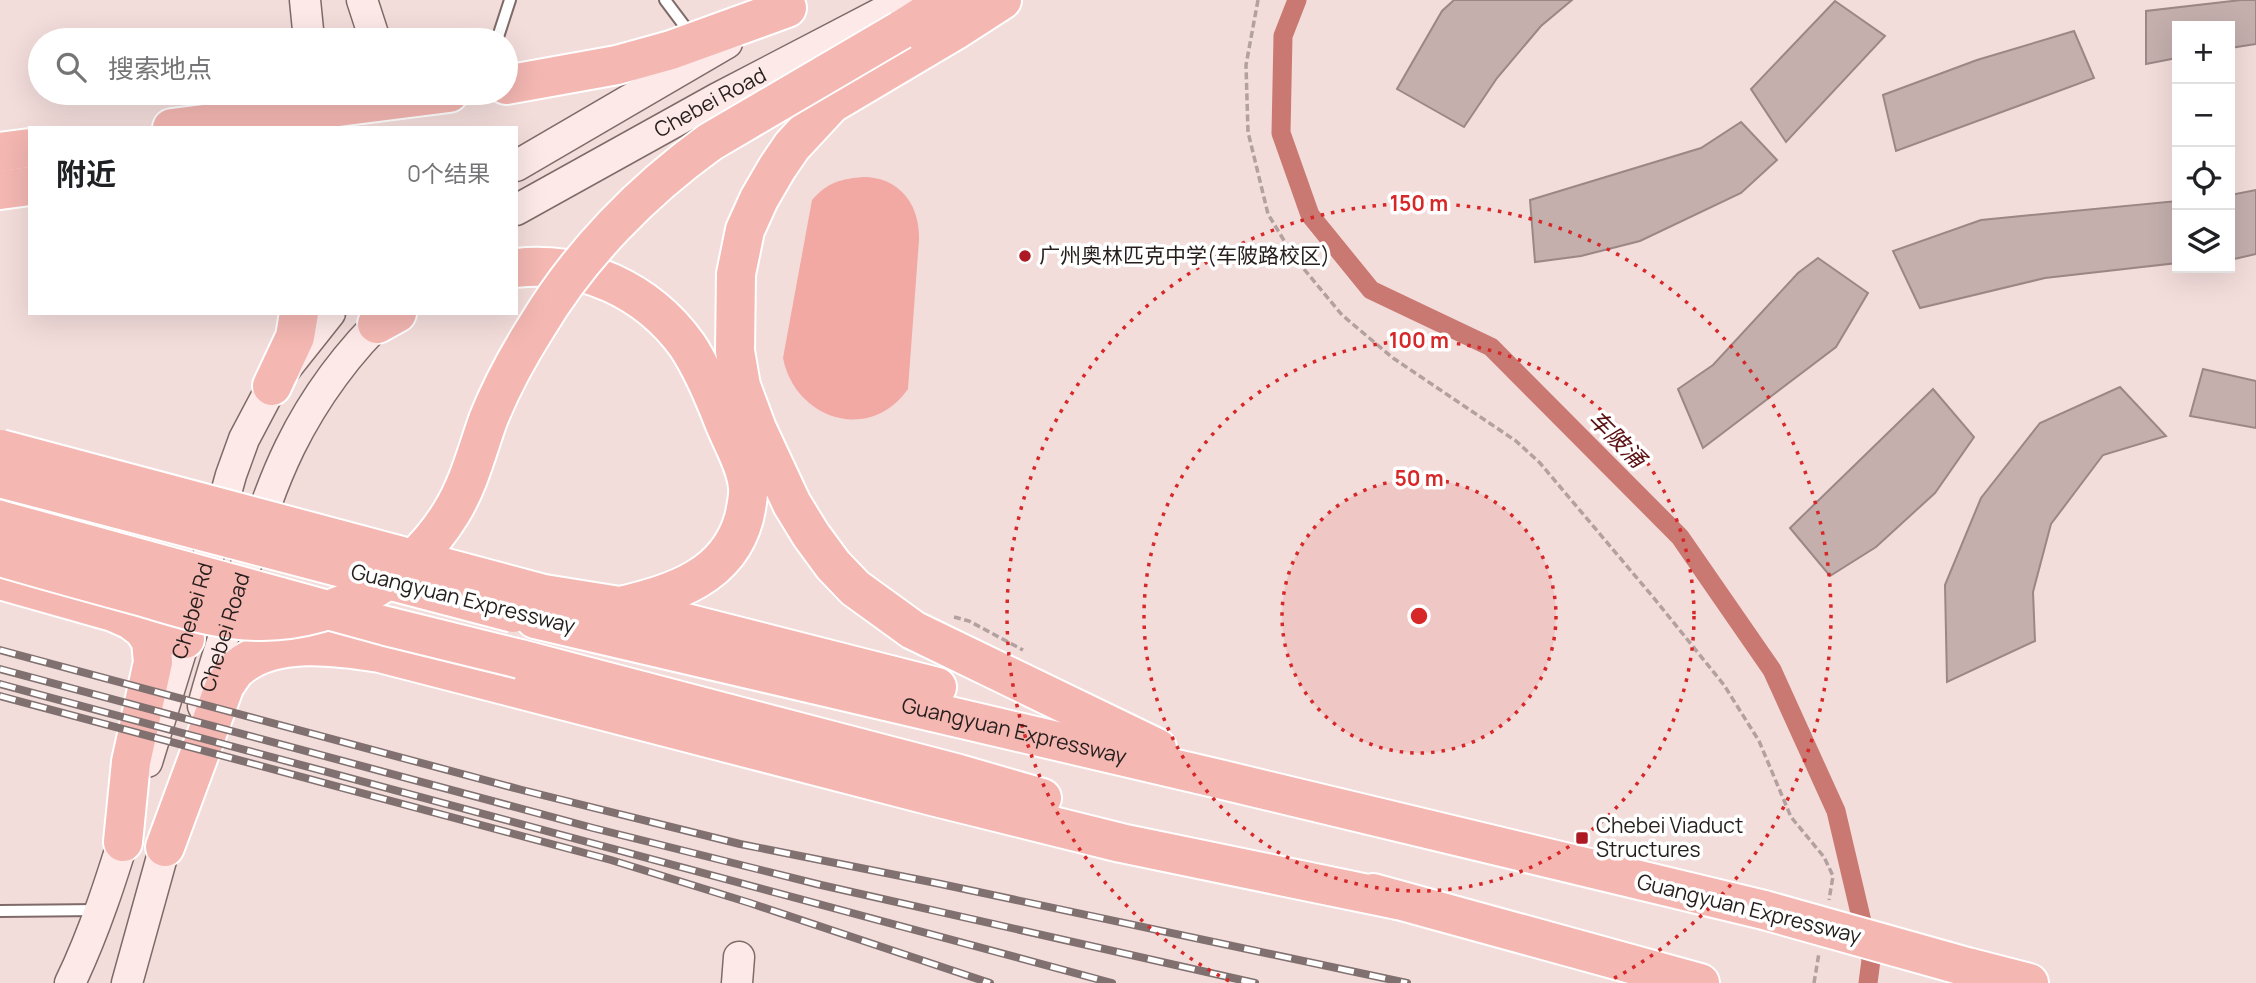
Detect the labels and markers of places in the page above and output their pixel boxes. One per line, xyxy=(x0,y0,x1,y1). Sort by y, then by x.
place label: 广州奥林匹克中学(车陂路校区) xyxy=(1039,241,1330,269)
marker: 广州奥林匹克中学(车陂路校区) xyxy=(1017,248,1033,264)
centre of rings xyxy=(1407,604,1431,628)
place label: Chebei Viaduct Structures xyxy=(1596,811,1743,863)
marker: Chebei Viaduct Structures xyxy=(1574,830,1590,846)

